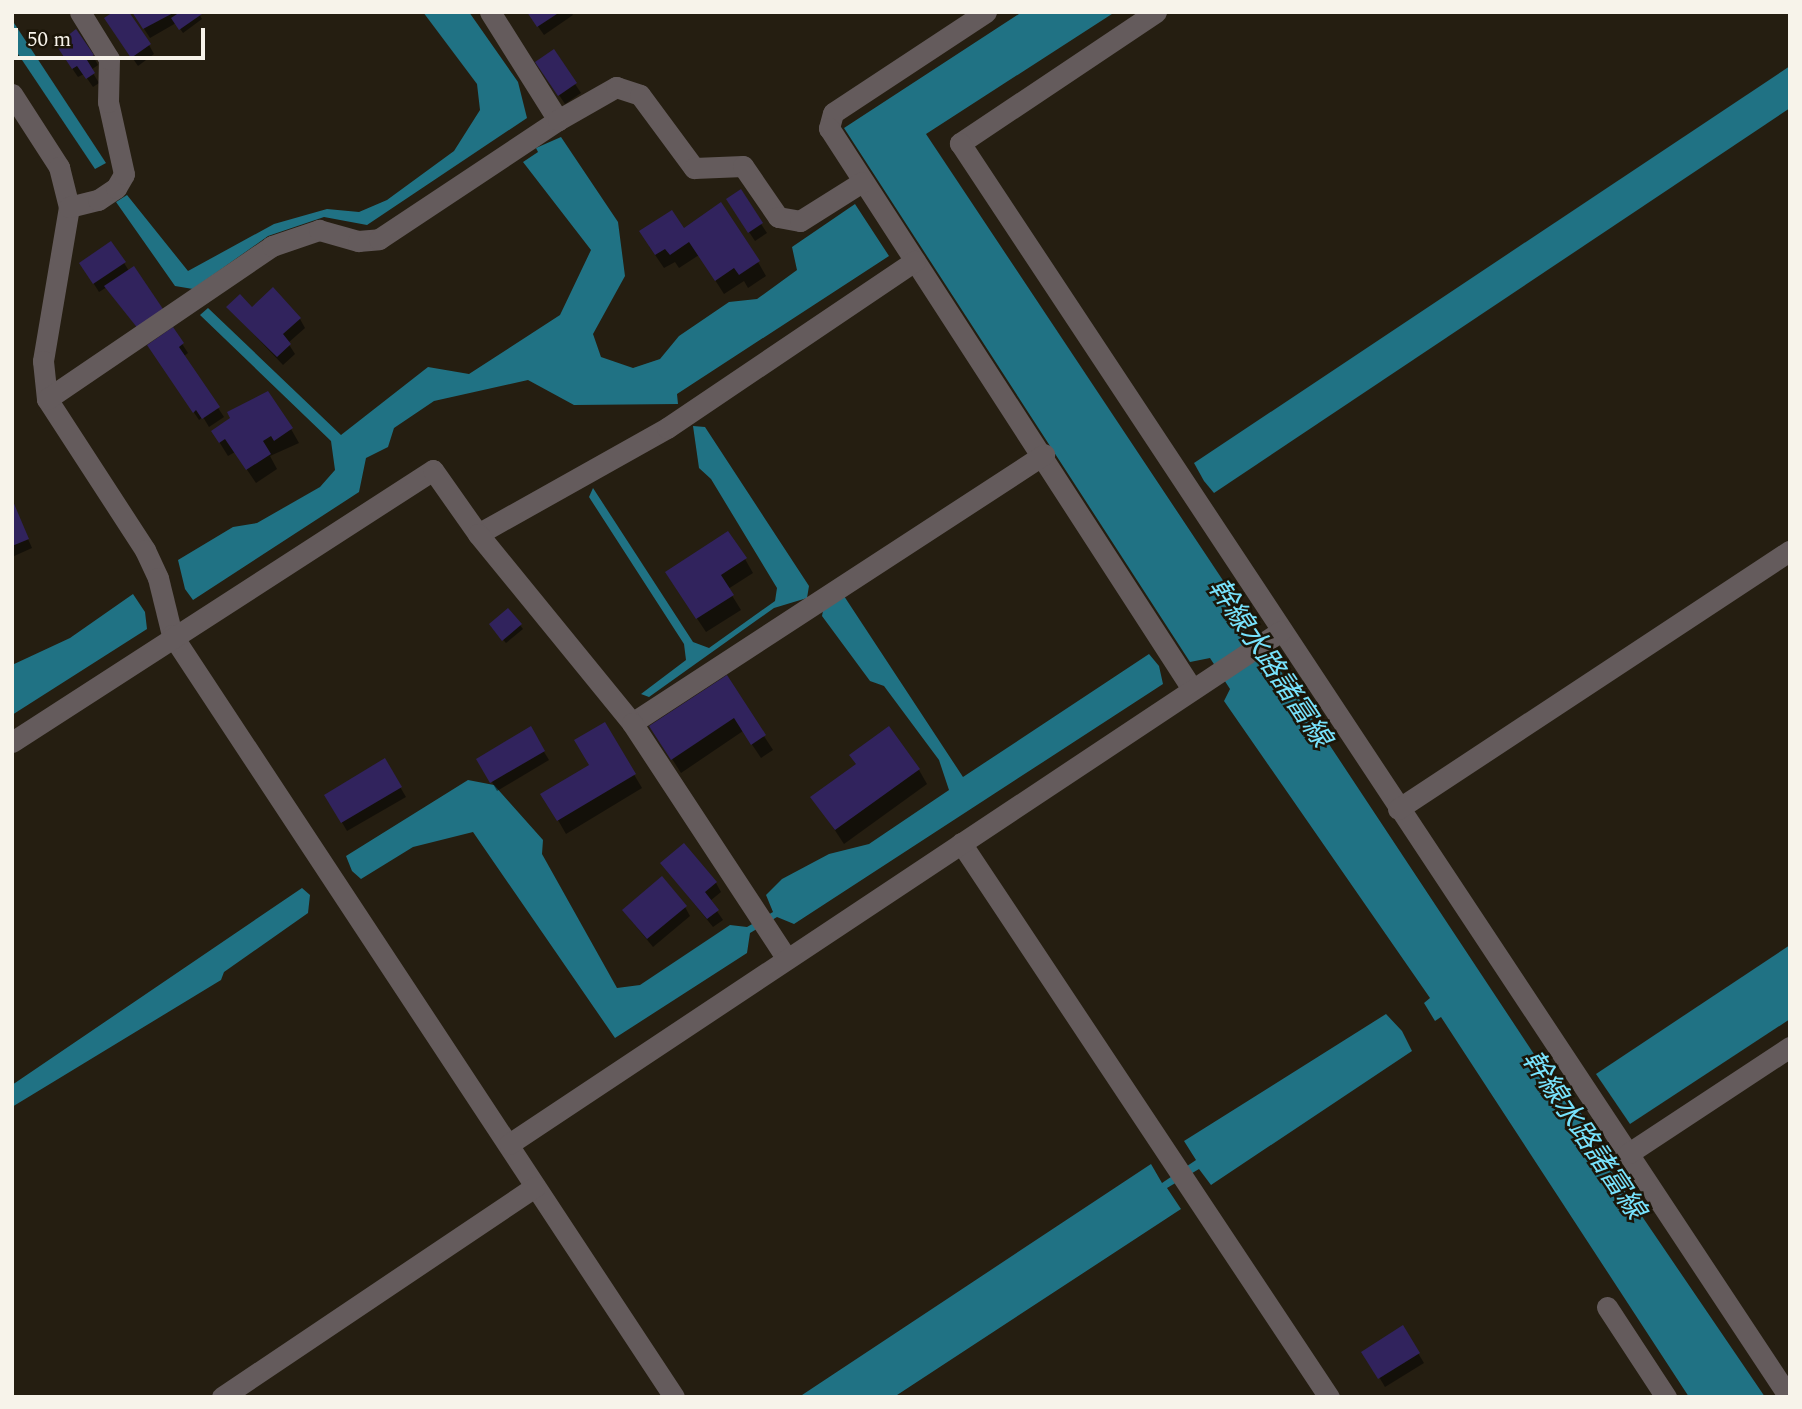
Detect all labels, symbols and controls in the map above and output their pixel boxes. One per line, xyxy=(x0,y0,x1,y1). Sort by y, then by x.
scale bar xyxy=(18,14,208,58)
text: 50 m xyxy=(27,24,71,56)
water label: 幹線水路諸富線 xyxy=(1200,572,1338,754)
water label: 幹線水路諸富線 xyxy=(1514,1044,1652,1226)

